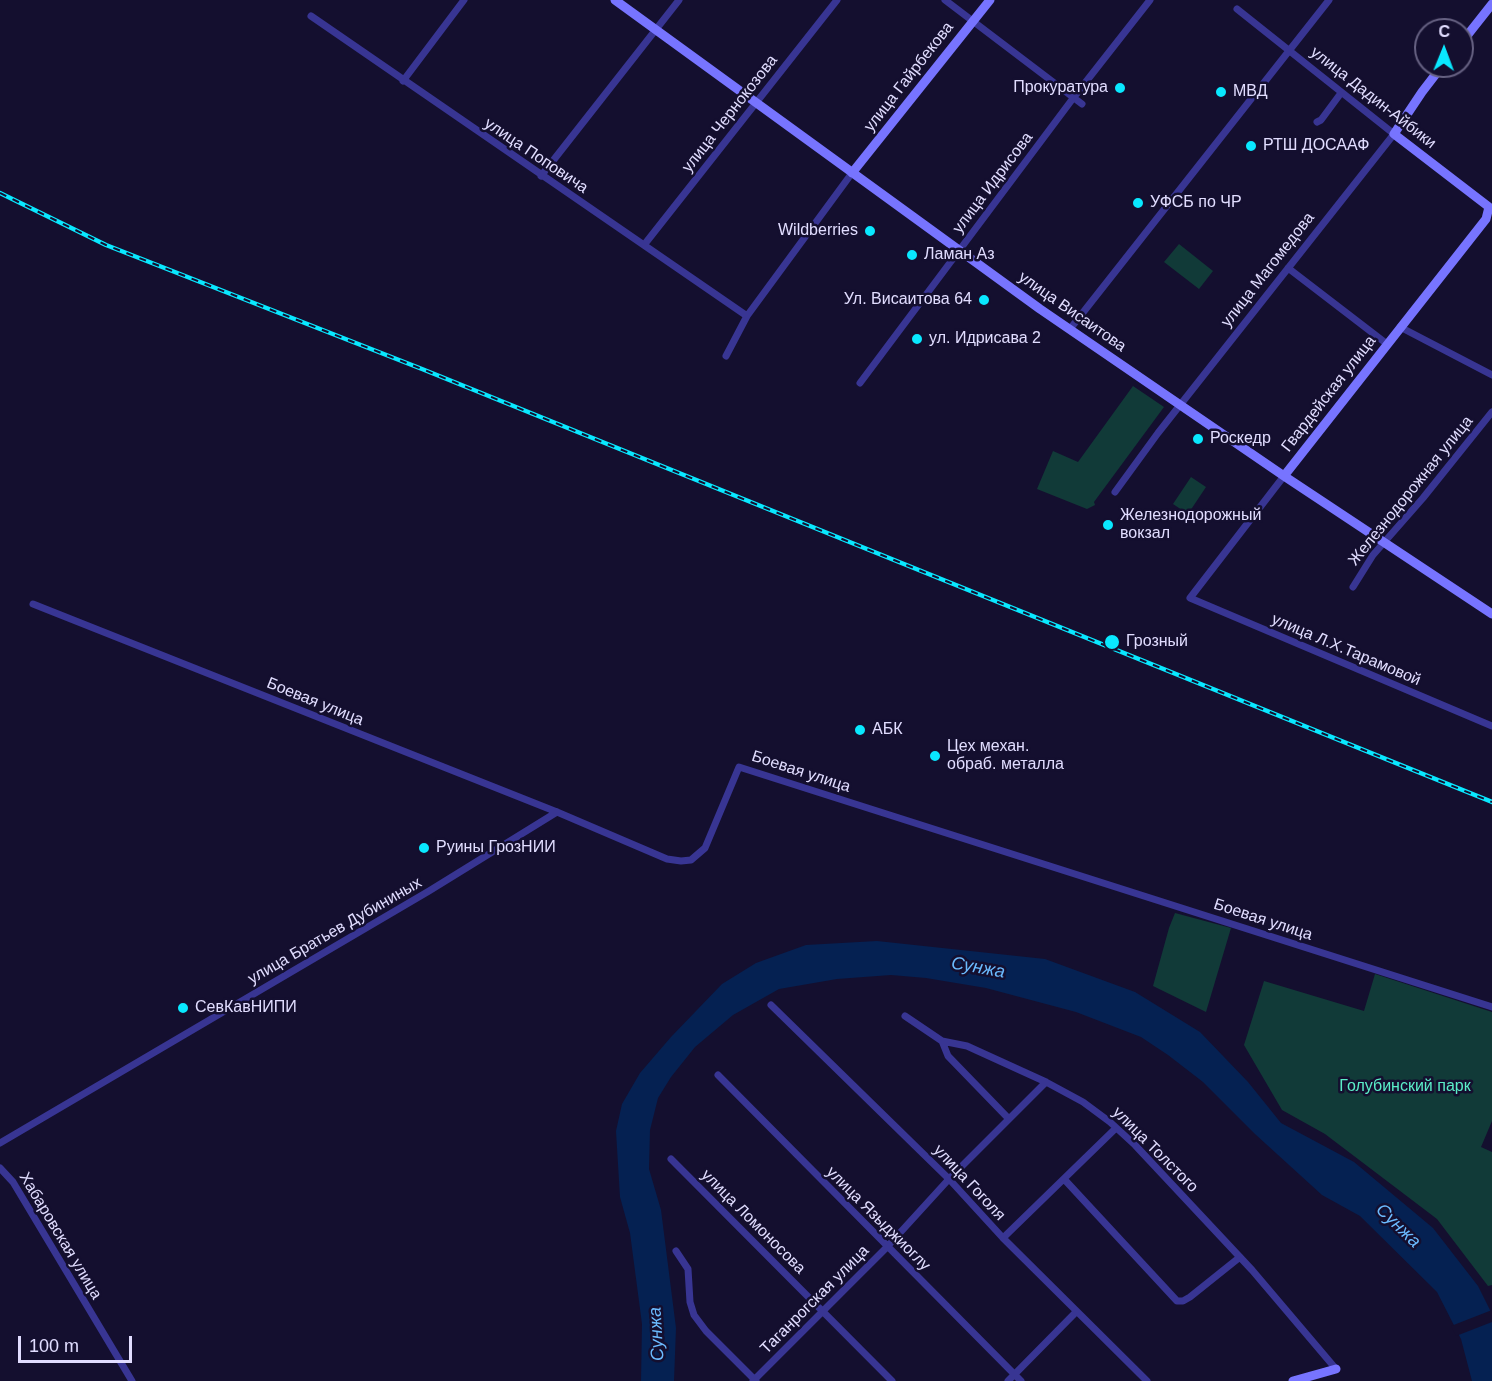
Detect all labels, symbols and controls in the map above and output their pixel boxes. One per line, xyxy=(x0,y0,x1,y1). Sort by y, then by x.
street label: улица Гайрбекова xyxy=(860,18,958,136)
north arrow xyxy=(1414,18,1474,78)
text: С xyxy=(1438,23,1450,40)
street label: улица Дадин-Айбики xyxy=(1306,43,1440,153)
street label: улица Чернокозова xyxy=(678,51,782,177)
place label: Прокуратура xyxy=(1013,78,1108,98)
marker: Прокуратура xyxy=(1113,81,1127,95)
place label: МВД xyxy=(1233,82,1267,102)
marker: МВД xyxy=(1214,85,1228,99)
street label: улица Поповича xyxy=(480,114,592,198)
street label: улица Идрисова xyxy=(949,129,1037,237)
place label: РТШ ДОСААФ xyxy=(1263,136,1369,156)
marker: РТШ ДОСААФ xyxy=(1244,139,1258,153)
place label: УФСБ по ЧР xyxy=(1150,193,1242,213)
marker: УФСБ по ЧР xyxy=(1131,196,1145,210)
street label: улица Магомедова xyxy=(1217,209,1319,331)
place label: Wildberries xyxy=(778,221,858,241)
marker: Wildberries xyxy=(863,224,877,238)
place label: Ламан Аз xyxy=(924,245,995,265)
marker: Ламан Аз xyxy=(905,248,919,262)
street label: улица Висаитова xyxy=(1014,268,1130,356)
place label: Ул. Висаитова 64 xyxy=(844,290,972,310)
marker: Ул. Висаитова 64 xyxy=(977,293,991,307)
place label: ул. Идрисава 2 xyxy=(929,329,1041,349)
marker: ул. Идрисава 2 xyxy=(910,332,924,346)
street label: Гвардейская улица xyxy=(1278,332,1380,456)
street label: Железнодорожная улица xyxy=(1345,412,1477,570)
place label: Роскедр xyxy=(1210,429,1271,449)
marker: Роскедр xyxy=(1191,432,1205,446)
place label: Железнодорожный вокзал xyxy=(1120,506,1261,544)
marker: Железнодорожный вокзал xyxy=(1101,518,1115,532)
street label: улица Л.Х.Тарамовой xyxy=(1268,610,1424,690)
place label: Грозный xyxy=(1126,632,1188,652)
marker: Грозный xyxy=(1103,633,1121,651)
street label: Боевая улица xyxy=(264,674,366,730)
place label: АБК xyxy=(872,720,902,740)
marker: АБК xyxy=(853,723,867,737)
place label: Цех механ. обраб. металла xyxy=(947,737,1064,775)
street label: Боевая улица xyxy=(749,747,853,797)
marker: Цех механ. обраб. металла xyxy=(928,749,942,763)
place label: Руины ГрозНИИ xyxy=(436,838,556,858)
marker: Руины ГрозНИИ xyxy=(417,841,431,855)
street label: улица Братьев Дубининых xyxy=(245,873,425,989)
street label: Боевая улица xyxy=(1211,895,1315,945)
water label: Сунжа xyxy=(949,953,1007,983)
place label: СевКавНИПИ xyxy=(195,998,297,1018)
marker: СевКавНИПИ xyxy=(176,1001,190,1015)
park label: Голубинский парк xyxy=(1339,1077,1471,1097)
street label: улица Толстого xyxy=(1108,1103,1202,1197)
street label: улица Гоголя xyxy=(929,1141,1009,1225)
street label: улица Языджиоглу xyxy=(822,1163,934,1275)
street label: улица Ломоносова xyxy=(697,1166,809,1278)
street label: Хабаровская улица xyxy=(15,1169,105,1303)
water label: Сунжа xyxy=(1371,1199,1425,1253)
street label: Таганрогская улица xyxy=(757,1242,873,1358)
water label: Сунжа xyxy=(645,1306,669,1362)
scale bar xyxy=(21,1324,135,1362)
text: 100 m xyxy=(29,1336,79,1356)

